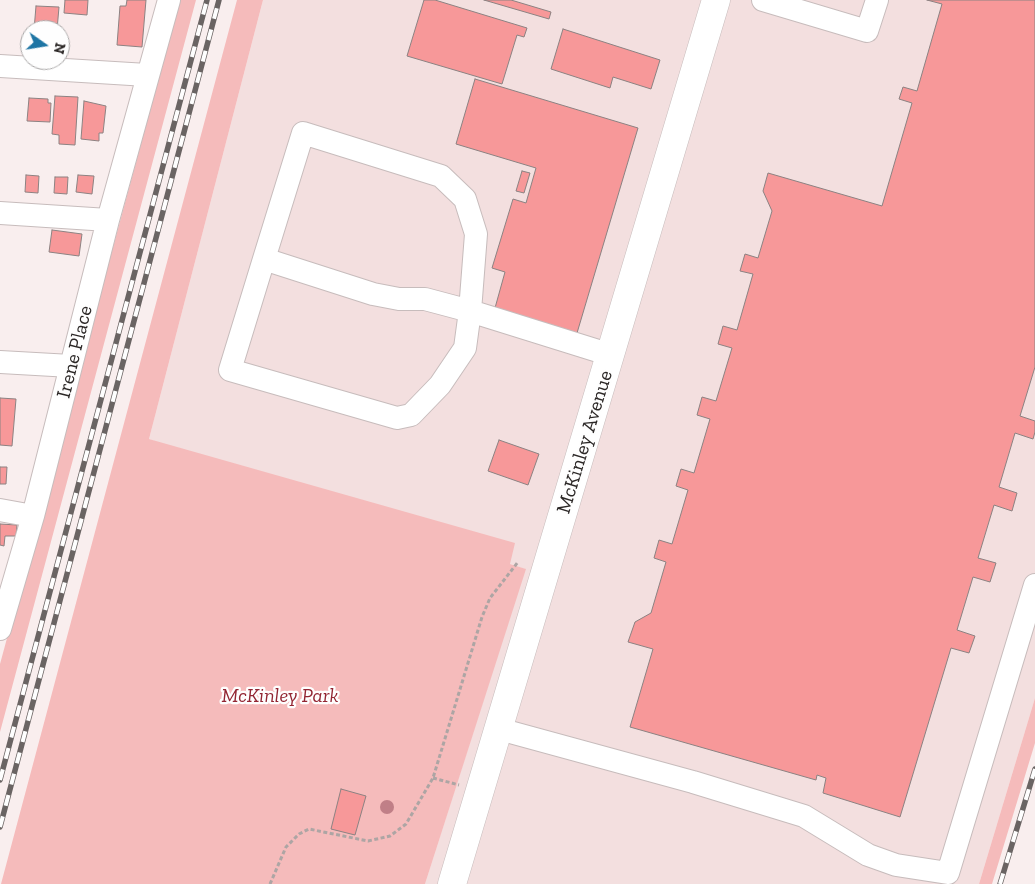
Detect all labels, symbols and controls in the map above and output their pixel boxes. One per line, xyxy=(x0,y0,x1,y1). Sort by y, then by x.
north arrow xyxy=(20,20,70,70)
text: N xyxy=(50,41,69,55)
street label: Irene Place xyxy=(52,303,98,401)
street label: McKinley Avenue xyxy=(552,367,618,517)
park label: McKinley Park xyxy=(222,684,338,708)

